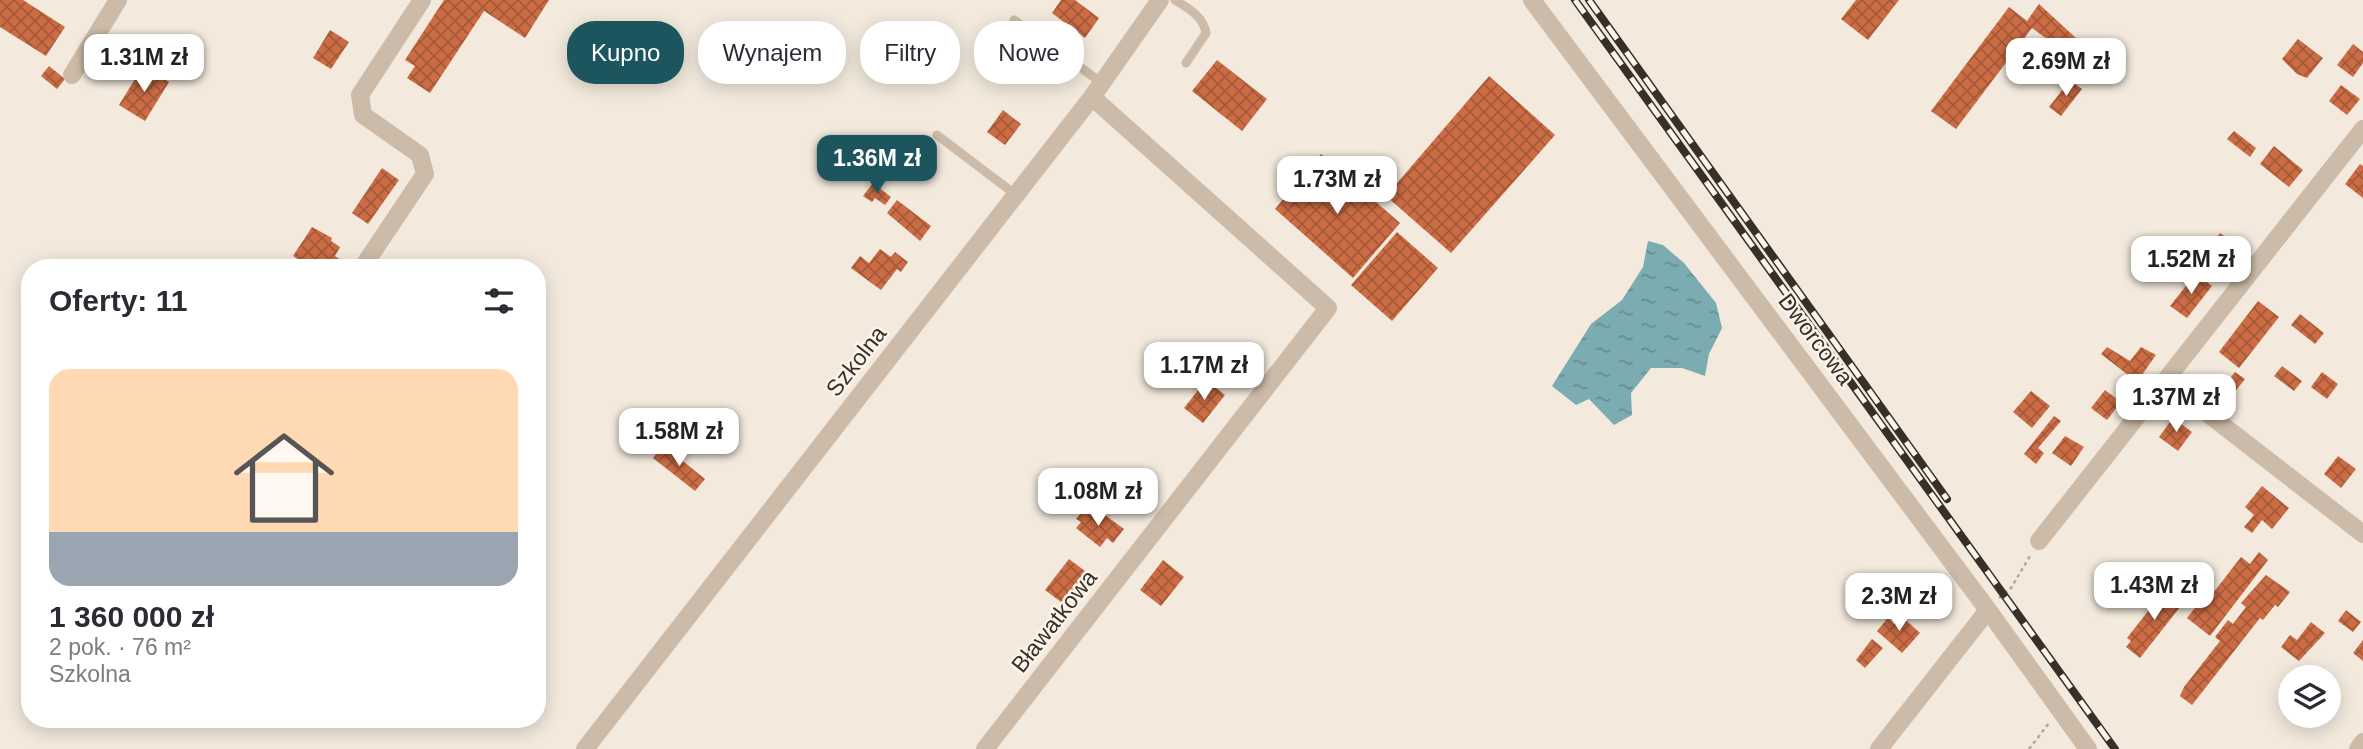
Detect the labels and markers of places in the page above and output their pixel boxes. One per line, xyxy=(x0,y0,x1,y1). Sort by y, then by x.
pin: 1.31M zł xyxy=(72,34,216,94)
pin: 2.69M zł xyxy=(1994,38,2138,98)
pin: 1.36M zł xyxy=(805,136,949,195)
pin: 1.73M zł xyxy=(1265,156,1409,216)
pin: 1.52M zł xyxy=(2119,236,2263,296)
pin: 1.17M zł xyxy=(1132,342,1276,402)
pin: 1.37M zł xyxy=(2104,374,2248,434)
pin: 1.58M zł xyxy=(607,408,751,468)
pin: 1.08M zł xyxy=(1026,468,1170,528)
pin: 1.43M zł xyxy=(2082,562,2226,622)
pin: 2.3M zł xyxy=(1834,574,1964,633)

